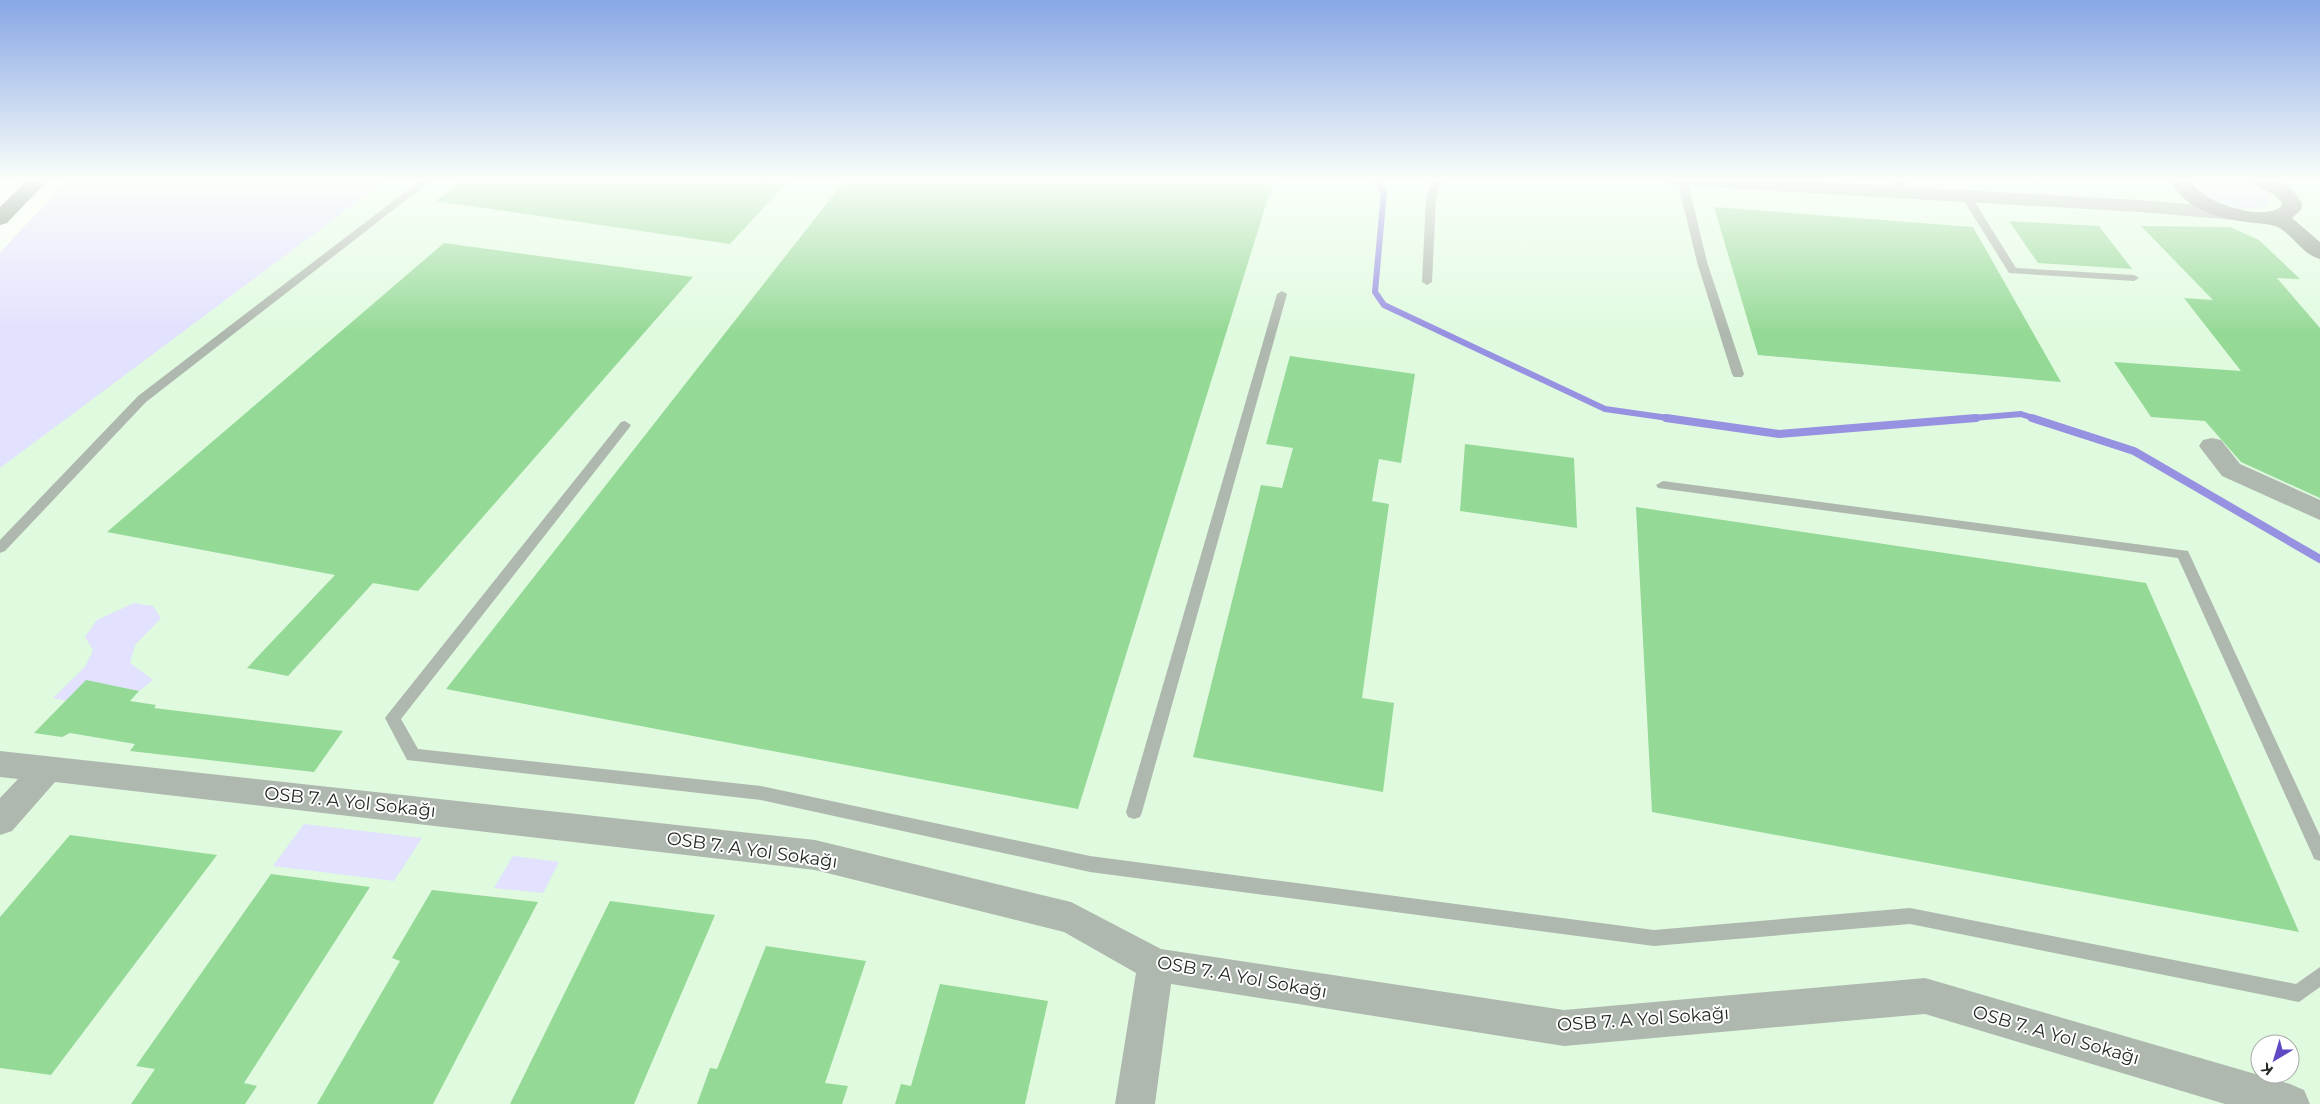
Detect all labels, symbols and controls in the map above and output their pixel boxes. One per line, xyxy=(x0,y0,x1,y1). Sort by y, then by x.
street label: OSB 7. A Yol Sokağı xyxy=(263,782,437,822)
street label: OSB 7. A Yol Sokağı xyxy=(665,827,839,873)
street label: OSB 7. A Yol Sokağı xyxy=(1155,951,1329,1003)
street label: OSB 7. A Yol Sokağı xyxy=(1970,1001,2142,1069)
street label: OSB 7. A Yol Sokağı xyxy=(1556,1002,1730,1036)
north arrow xyxy=(2250,1034,2300,1084)
text: K xyxy=(2257,1059,2277,1080)

